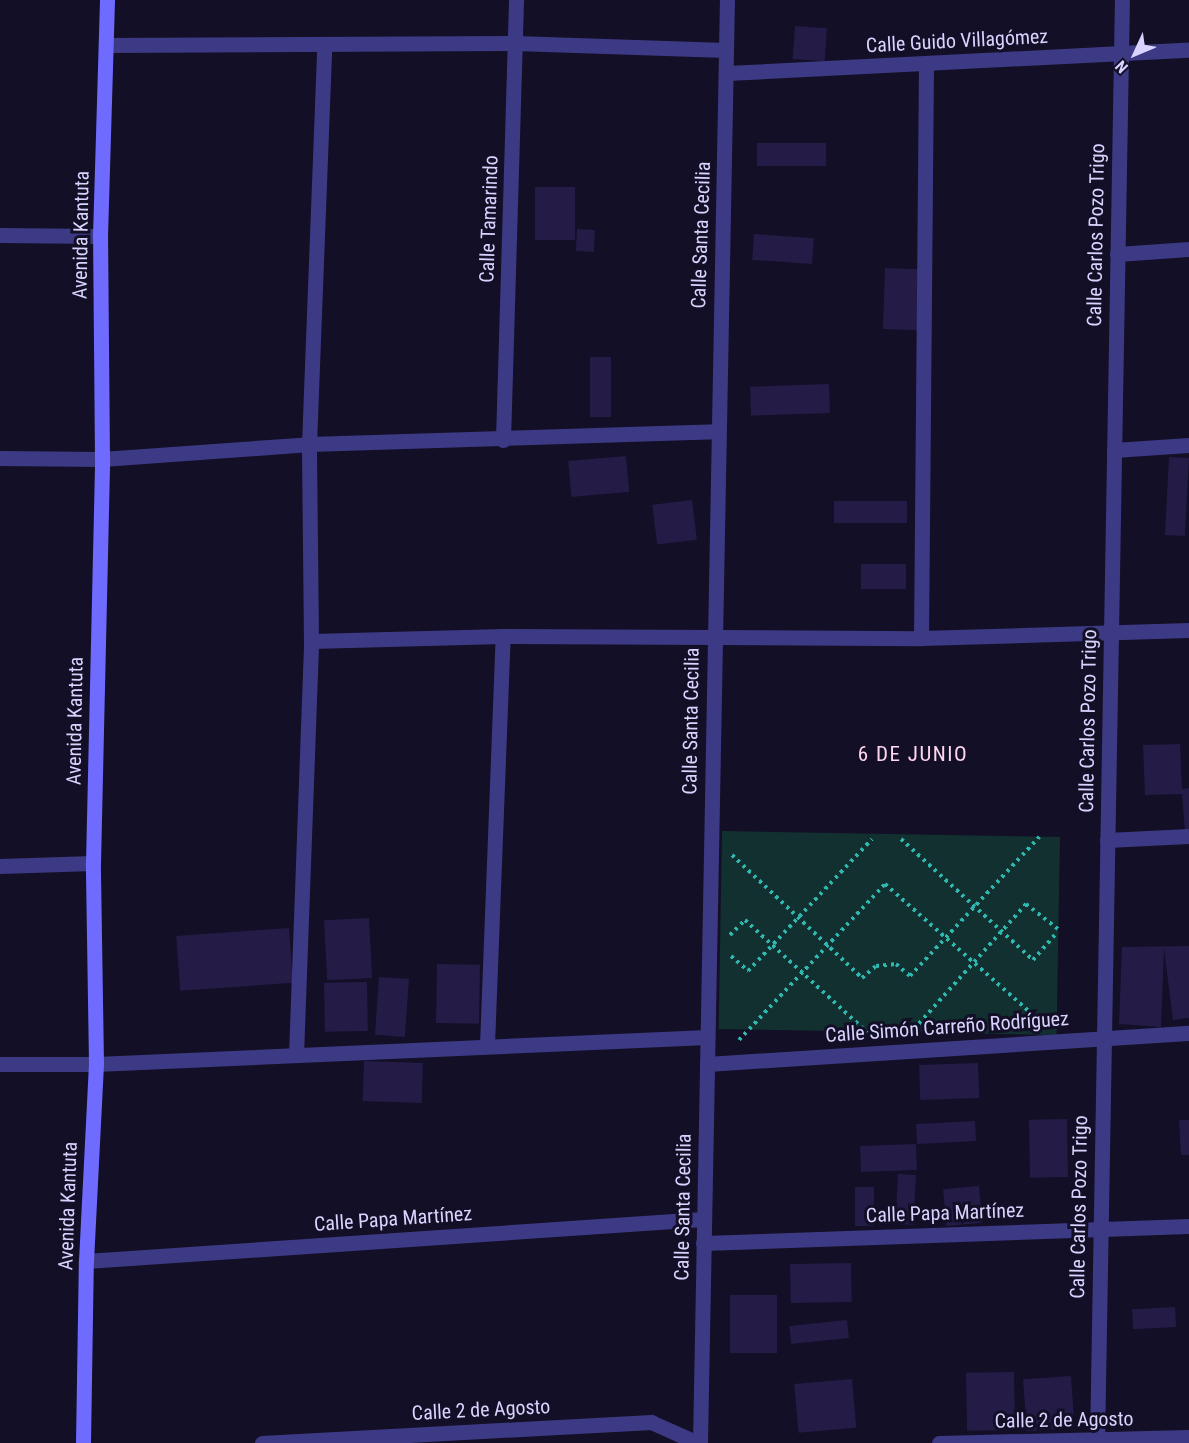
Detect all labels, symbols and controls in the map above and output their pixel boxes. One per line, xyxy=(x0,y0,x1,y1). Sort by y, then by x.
street label: Calle Guido Villagómez xyxy=(865,24,1049,58)
north arrow xyxy=(1105,24,1165,84)
text: N xyxy=(1111,57,1132,77)
street label: Calle Carlos Pozo Trigo xyxy=(1082,143,1110,327)
street label: Calle Tamarindo xyxy=(475,155,503,283)
street label: Calle Santa Cecilia xyxy=(686,161,716,309)
street label: Avenida Kantuta xyxy=(68,171,94,299)
street label: Calle Carlos Pozo Trigo xyxy=(1074,629,1102,813)
street label: Calle Santa Cecilia xyxy=(678,647,704,795)
street label: Avenida Kantuta xyxy=(62,657,88,785)
district label: 6 DE JUNIO xyxy=(858,741,968,767)
street label: Calle Simón Carreño Rodríguez xyxy=(824,1007,1070,1047)
street label: Calle Carlos Pozo Trigo xyxy=(1065,1115,1093,1299)
street label: Calle Santa Cecilia xyxy=(670,1133,696,1281)
street label: Avenida Kantuta xyxy=(54,1141,82,1271)
street label: Calle Papa Martínez xyxy=(865,1198,1025,1228)
street label: Calle Papa Martínez xyxy=(313,1202,473,1236)
street label: Calle 2 de Agosto xyxy=(411,1394,551,1426)
street label: Calle 2 de Agosto xyxy=(994,1407,1134,1433)

